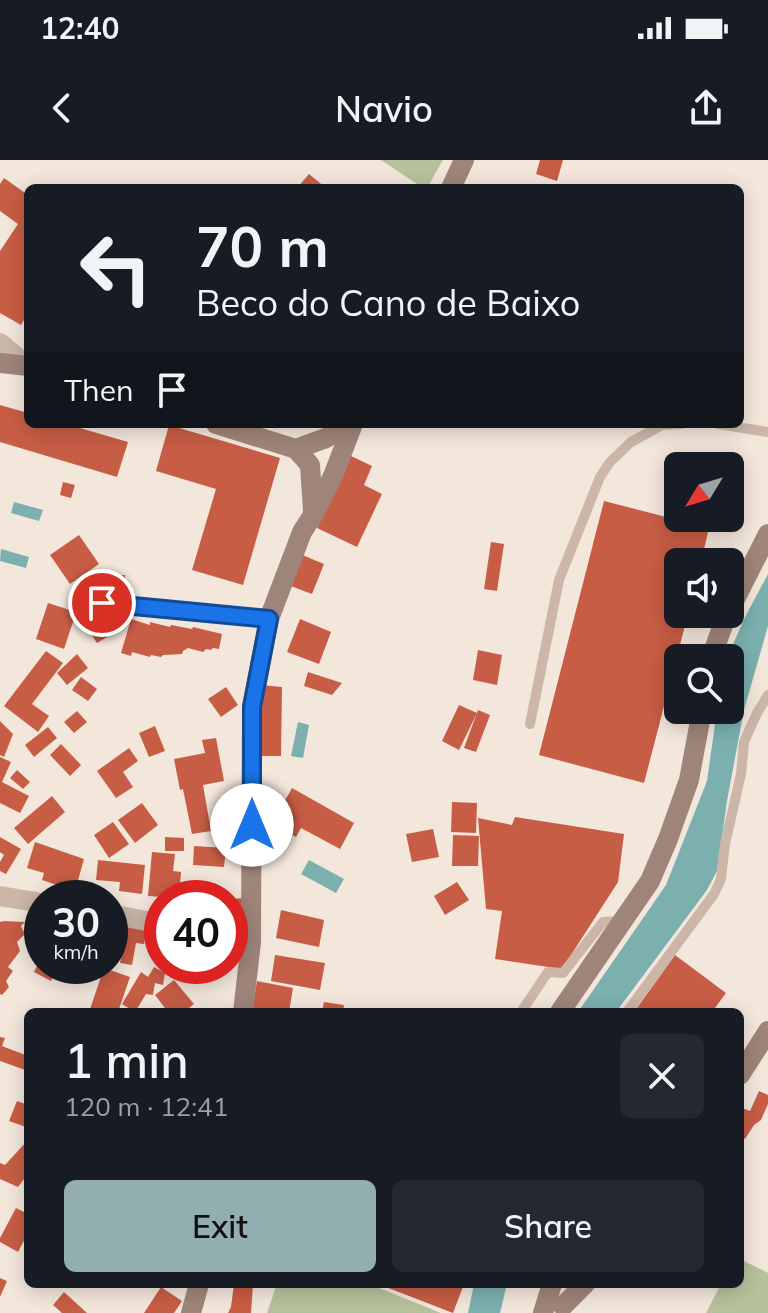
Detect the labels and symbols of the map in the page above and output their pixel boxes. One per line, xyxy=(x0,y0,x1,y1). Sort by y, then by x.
north arrow xyxy=(664,452,744,532)
pin xyxy=(68,569,136,637)
position arrow xyxy=(210,783,294,867)
speed limit sign: 40 xyxy=(144,880,248,984)

